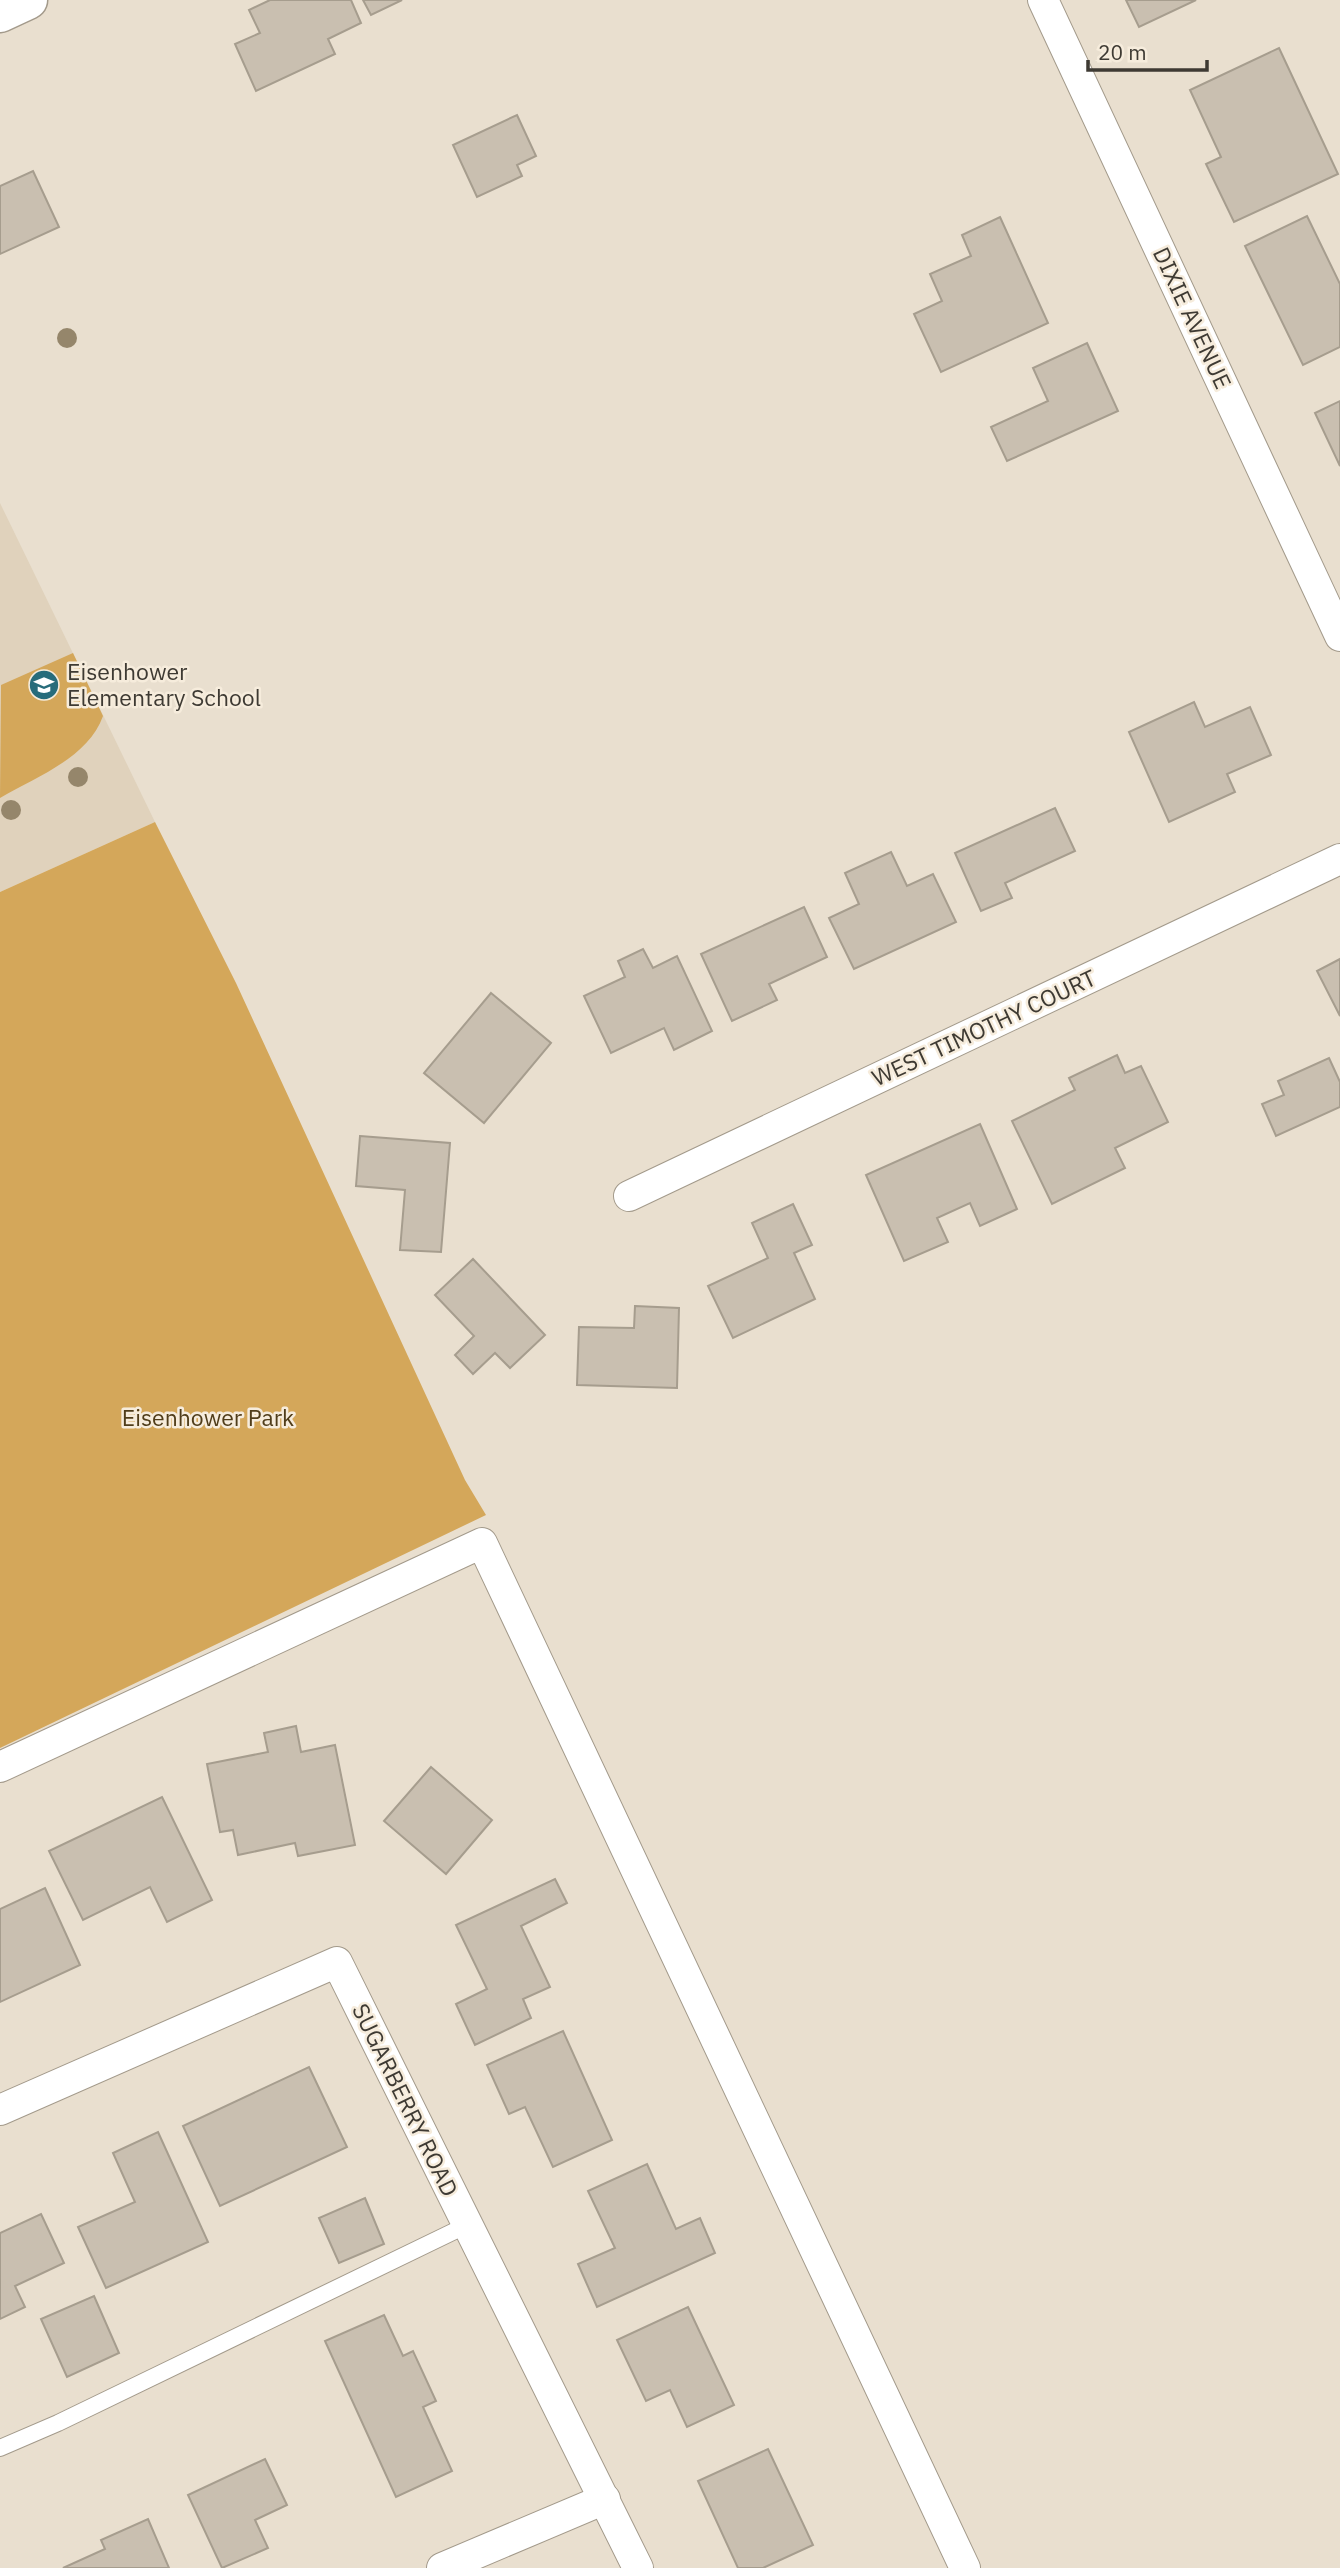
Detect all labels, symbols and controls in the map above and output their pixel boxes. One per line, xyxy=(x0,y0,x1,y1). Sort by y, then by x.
scale bar xyxy=(1088,28,1207,72)
text: 20 m xyxy=(1098,38,1147,66)
street label: DIXIE AVENUE xyxy=(1147,242,1239,393)
place label: Eisenhower Elementary School xyxy=(67,656,261,712)
school or university icon: Eisenhower Elementary School xyxy=(27,668,61,702)
street label: WEST TIMOTHY COURT xyxy=(867,962,1100,1092)
park label: Eisenhower Park xyxy=(122,1402,294,1432)
street label: SUGARBERRY ROAD xyxy=(346,1998,466,2201)

